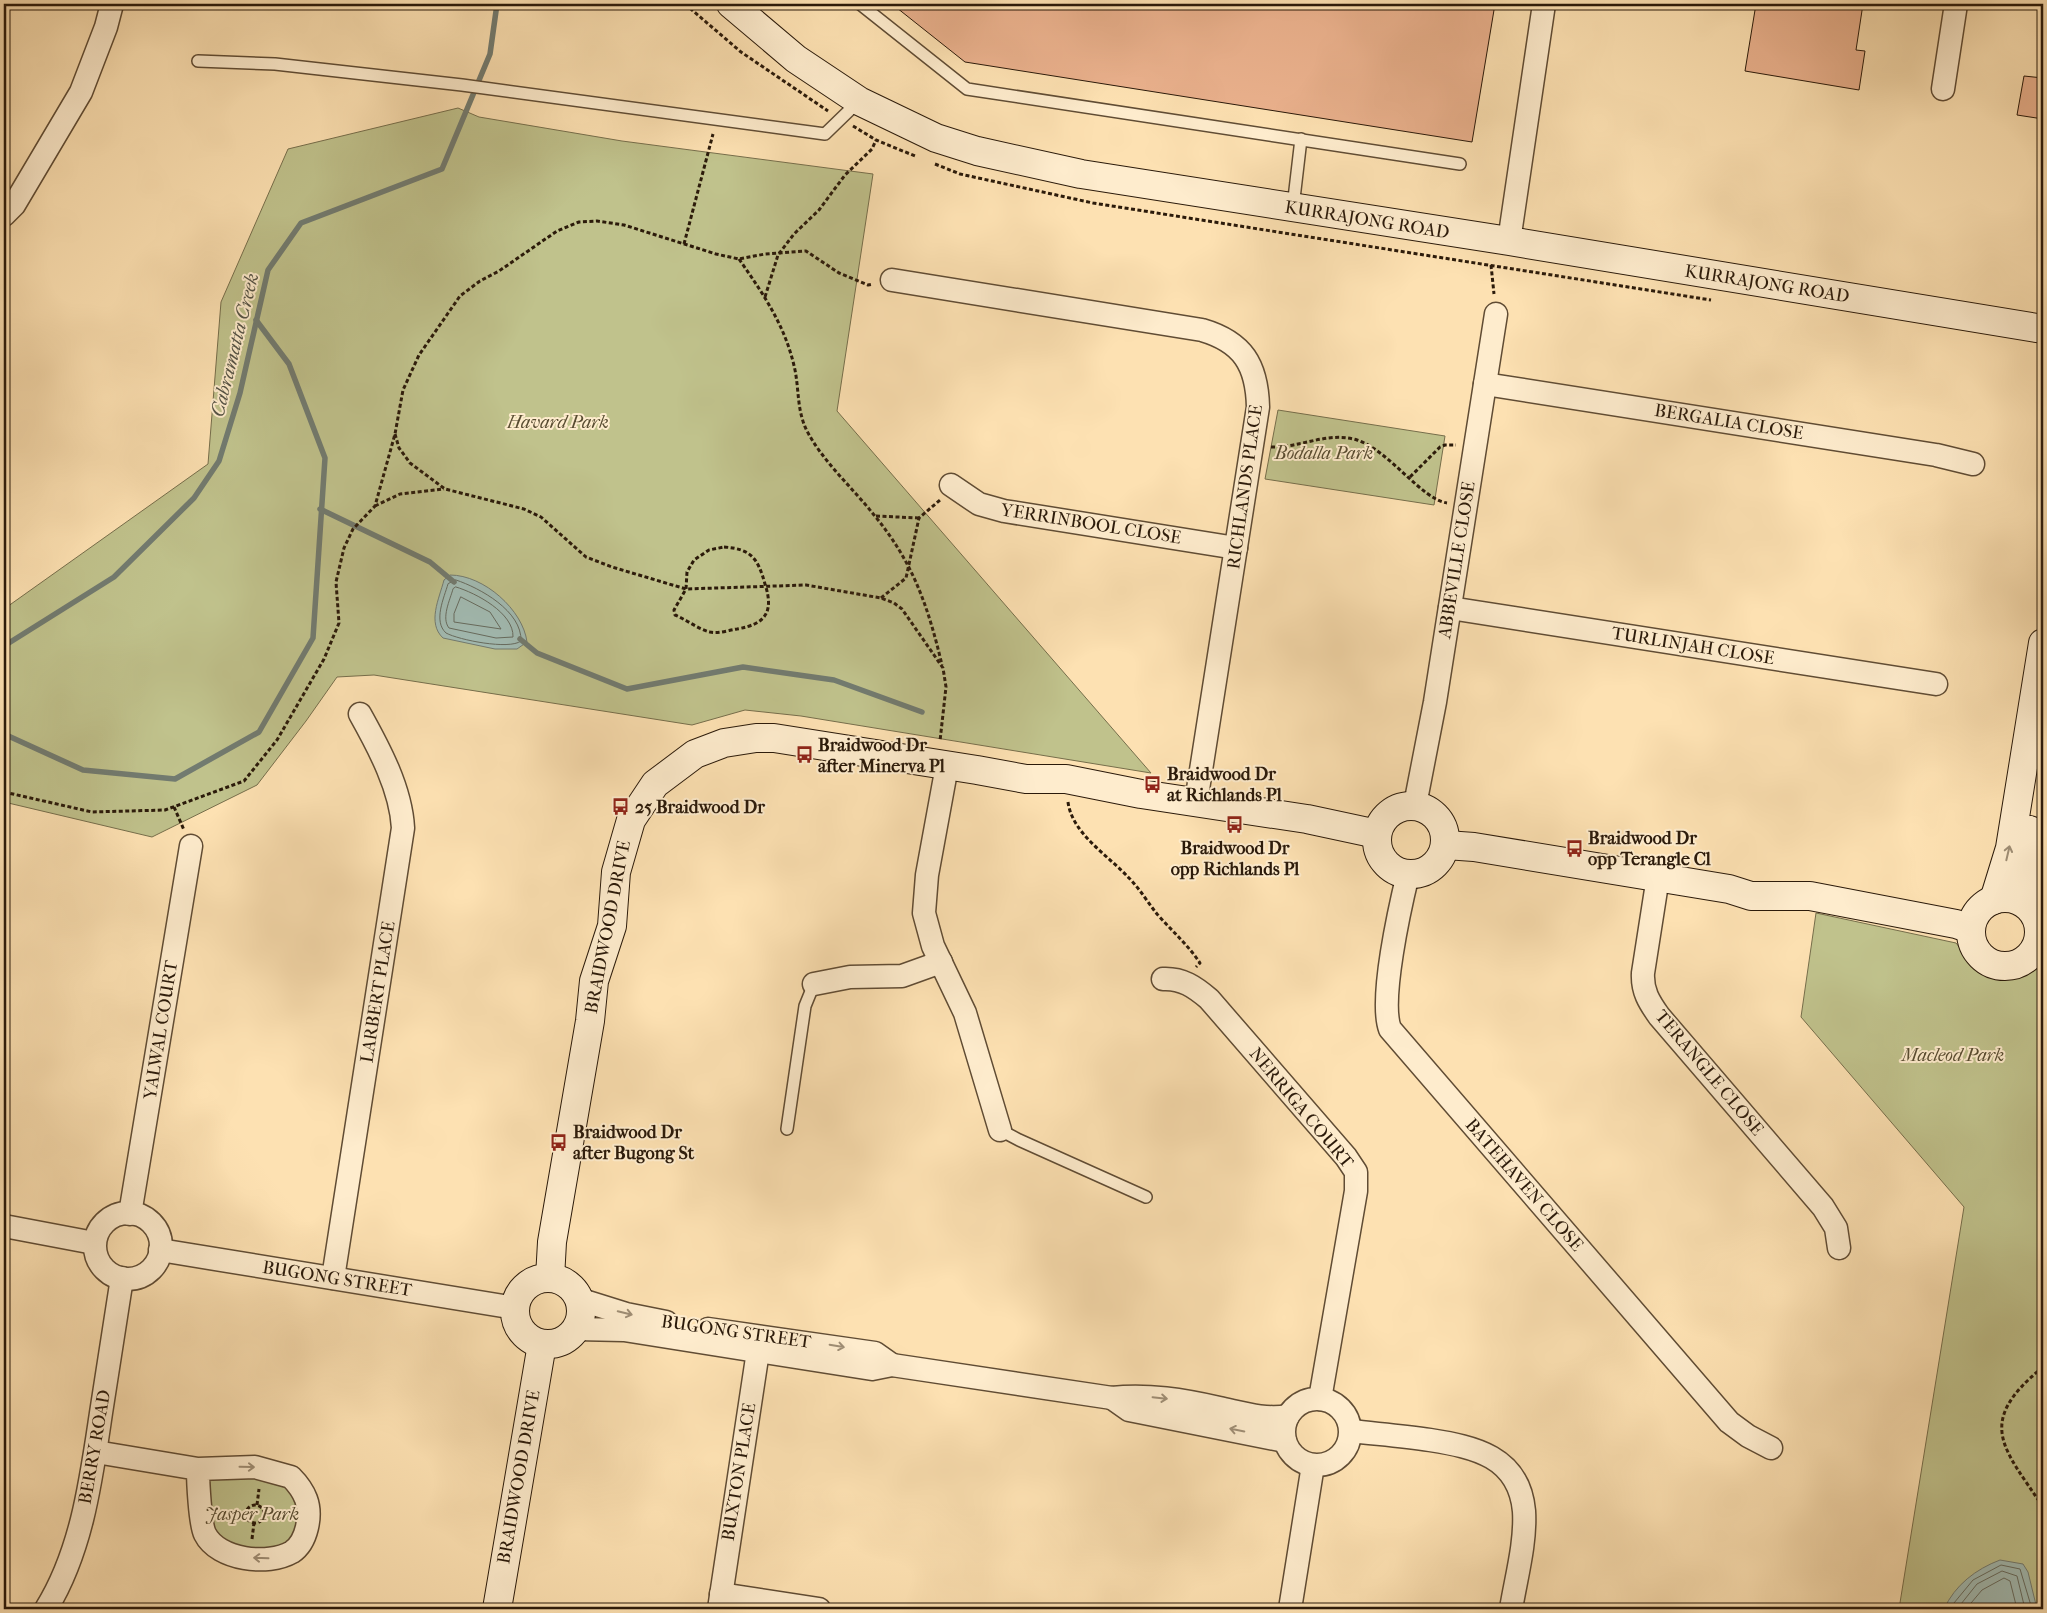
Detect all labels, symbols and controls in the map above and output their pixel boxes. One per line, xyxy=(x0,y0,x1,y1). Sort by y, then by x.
street label: KURRAJONG ROAD xyxy=(1283,197,1451,243)
street label: KURRAJONG ROAD xyxy=(1683,261,1851,307)
water label: Cabramatta Creek xyxy=(207,271,263,419)
street label: BERGALIA CLOSE xyxy=(1653,400,1805,444)
street label: RICHLANDS PLACE xyxy=(1223,403,1267,571)
park label: Havard Park xyxy=(506,412,609,433)
park label: Bodalla Park xyxy=(1274,443,1373,464)
street label: ABBEVILLE CLOSE xyxy=(1434,480,1480,641)
street label: YERRINBOOL CLOSE xyxy=(998,499,1183,549)
street label: TURLINJAH CLOSE xyxy=(1610,623,1776,669)
place label: Braidwood Dr after Minerva Pl xyxy=(818,735,946,777)
bus stop icon: Braidwood Dr after Minerva Pl xyxy=(794,745,814,765)
place label: Braidwood Dr at Richlands Pl xyxy=(1167,764,1283,806)
bus stop icon: Braidwood Dr at Richlands Pl xyxy=(1143,774,1163,794)
bus stop icon: 25 Braidwood Dr xyxy=(611,797,631,817)
place label: 25 Braidwood Dr xyxy=(635,797,765,818)
bus stop icon: Braidwood Dr opp Richlands Pl xyxy=(1225,815,1245,835)
place label: Braidwood Dr opp Terangle Cl xyxy=(1588,828,1712,870)
place label: Braidwood Dr opp Richlands Pl xyxy=(1171,838,1300,880)
bus stop icon: Braidwood Dr opp Terangle Cl xyxy=(1564,838,1584,858)
street label: BRAIDWOOD DRIVE xyxy=(581,839,635,1015)
one-way arrow xyxy=(2004,846,2013,862)
street label: LARBERT PLACE xyxy=(356,920,400,1064)
street label: YALWAL COURT xyxy=(139,958,182,1102)
street label: TERANGLE CLOSE xyxy=(1650,1006,1768,1140)
street label: NERRIGA COURT xyxy=(1245,1044,1358,1173)
park label: Macleod Park xyxy=(1900,1045,2004,1066)
street label: BATEHAVEN CLOSE xyxy=(1461,1114,1587,1256)
place label: Braidwood Dr after Bugong St xyxy=(573,1122,695,1164)
bus stop icon: Braidwood Dr after Bugong St xyxy=(549,1132,569,1152)
street label: BUGONG STREET xyxy=(261,1257,414,1301)
one-way arrow xyxy=(616,1309,632,1319)
street label: BUGONG STREET xyxy=(660,1311,813,1353)
one-way arrow xyxy=(828,1342,844,1352)
street label: BERRY ROAD xyxy=(75,1388,115,1506)
street label: BRAIDWOOD DRIVE xyxy=(493,1388,545,1566)
one-way arrow xyxy=(1152,1393,1168,1403)
street label: BUXTON PLACE xyxy=(718,1401,760,1543)
one-way arrow xyxy=(1230,1425,1246,1435)
one-way arrow xyxy=(239,1463,255,1472)
park label: Jasper Park xyxy=(205,1504,299,1525)
one-way arrow xyxy=(253,1553,269,1562)

